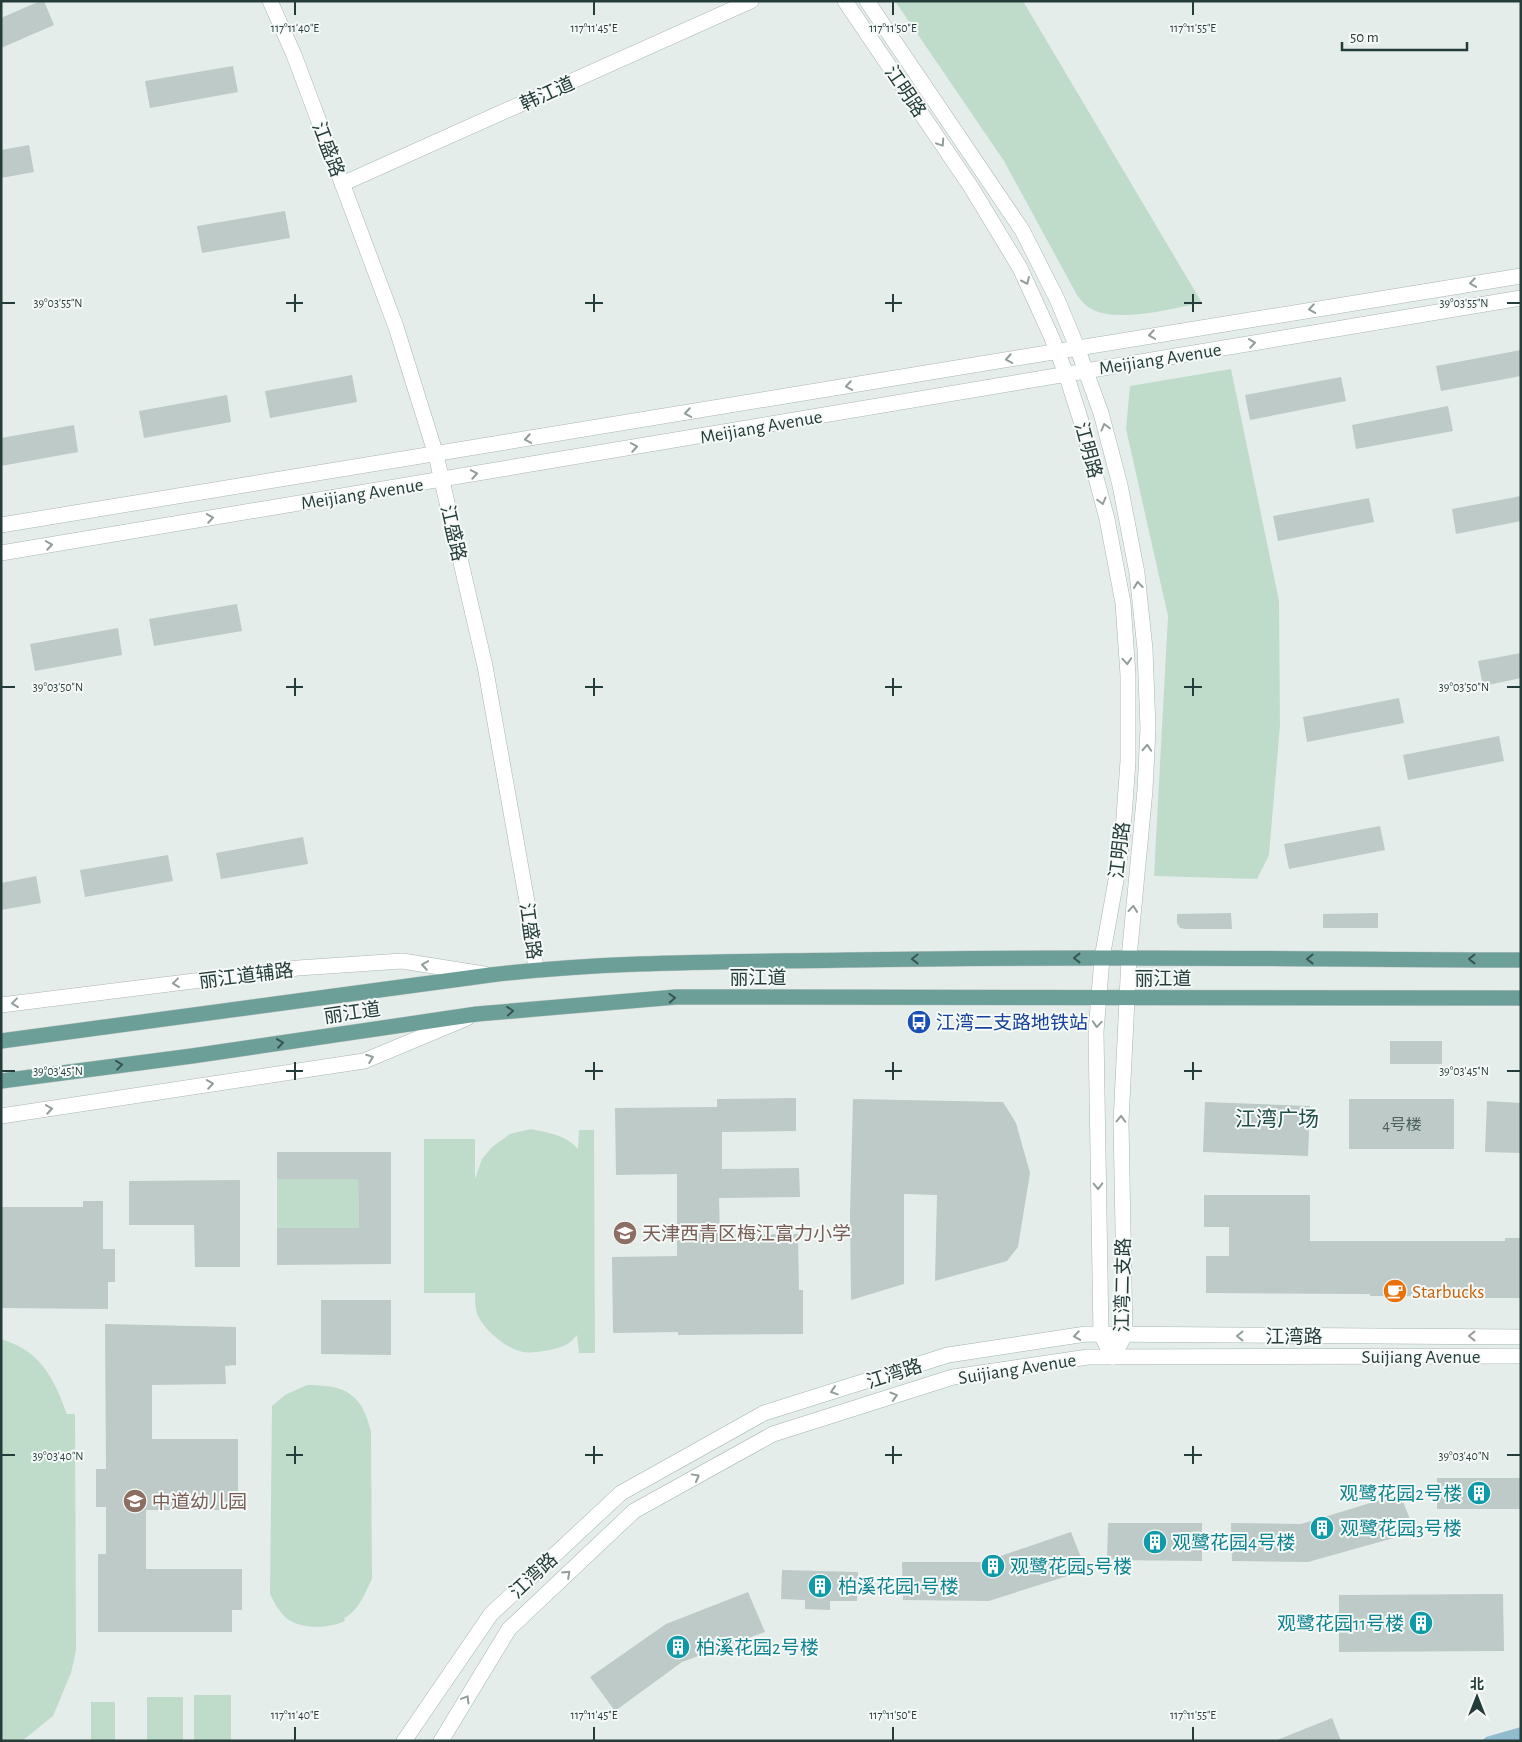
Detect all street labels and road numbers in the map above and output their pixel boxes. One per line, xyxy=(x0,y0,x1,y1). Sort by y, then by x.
street label: 江明路 xyxy=(881,62,929,121)
street label: 韩江道 xyxy=(517,73,578,115)
street label: 江盛路 xyxy=(309,119,349,180)
street label: Meijiang Avenue xyxy=(1098,340,1223,379)
street label: Meijiang Avenue xyxy=(699,407,824,448)
street label: 江明路 xyxy=(1071,420,1105,480)
street label: Meijiang Avenue xyxy=(300,475,425,514)
street label: 江盛路 xyxy=(437,503,470,563)
street label: 江明路 xyxy=(1107,821,1133,880)
street label: 江盛路 xyxy=(516,901,545,961)
street label: 丽江道辅路 xyxy=(198,960,294,992)
street label: 丽江道 xyxy=(729,968,787,988)
street label: 丽江道 xyxy=(1134,969,1192,989)
street label: 丽江道 xyxy=(323,999,382,1027)
street label: 江湾二支路 xyxy=(1111,1237,1134,1333)
street label: 江湾路 xyxy=(1265,1326,1323,1347)
street label: Suijiang Avenue xyxy=(1361,1348,1481,1367)
street label: Suijiang Avenue xyxy=(957,1351,1078,1388)
street label: 江湾路 xyxy=(864,1355,925,1392)
street label: 江湾路 xyxy=(505,1548,561,1602)

